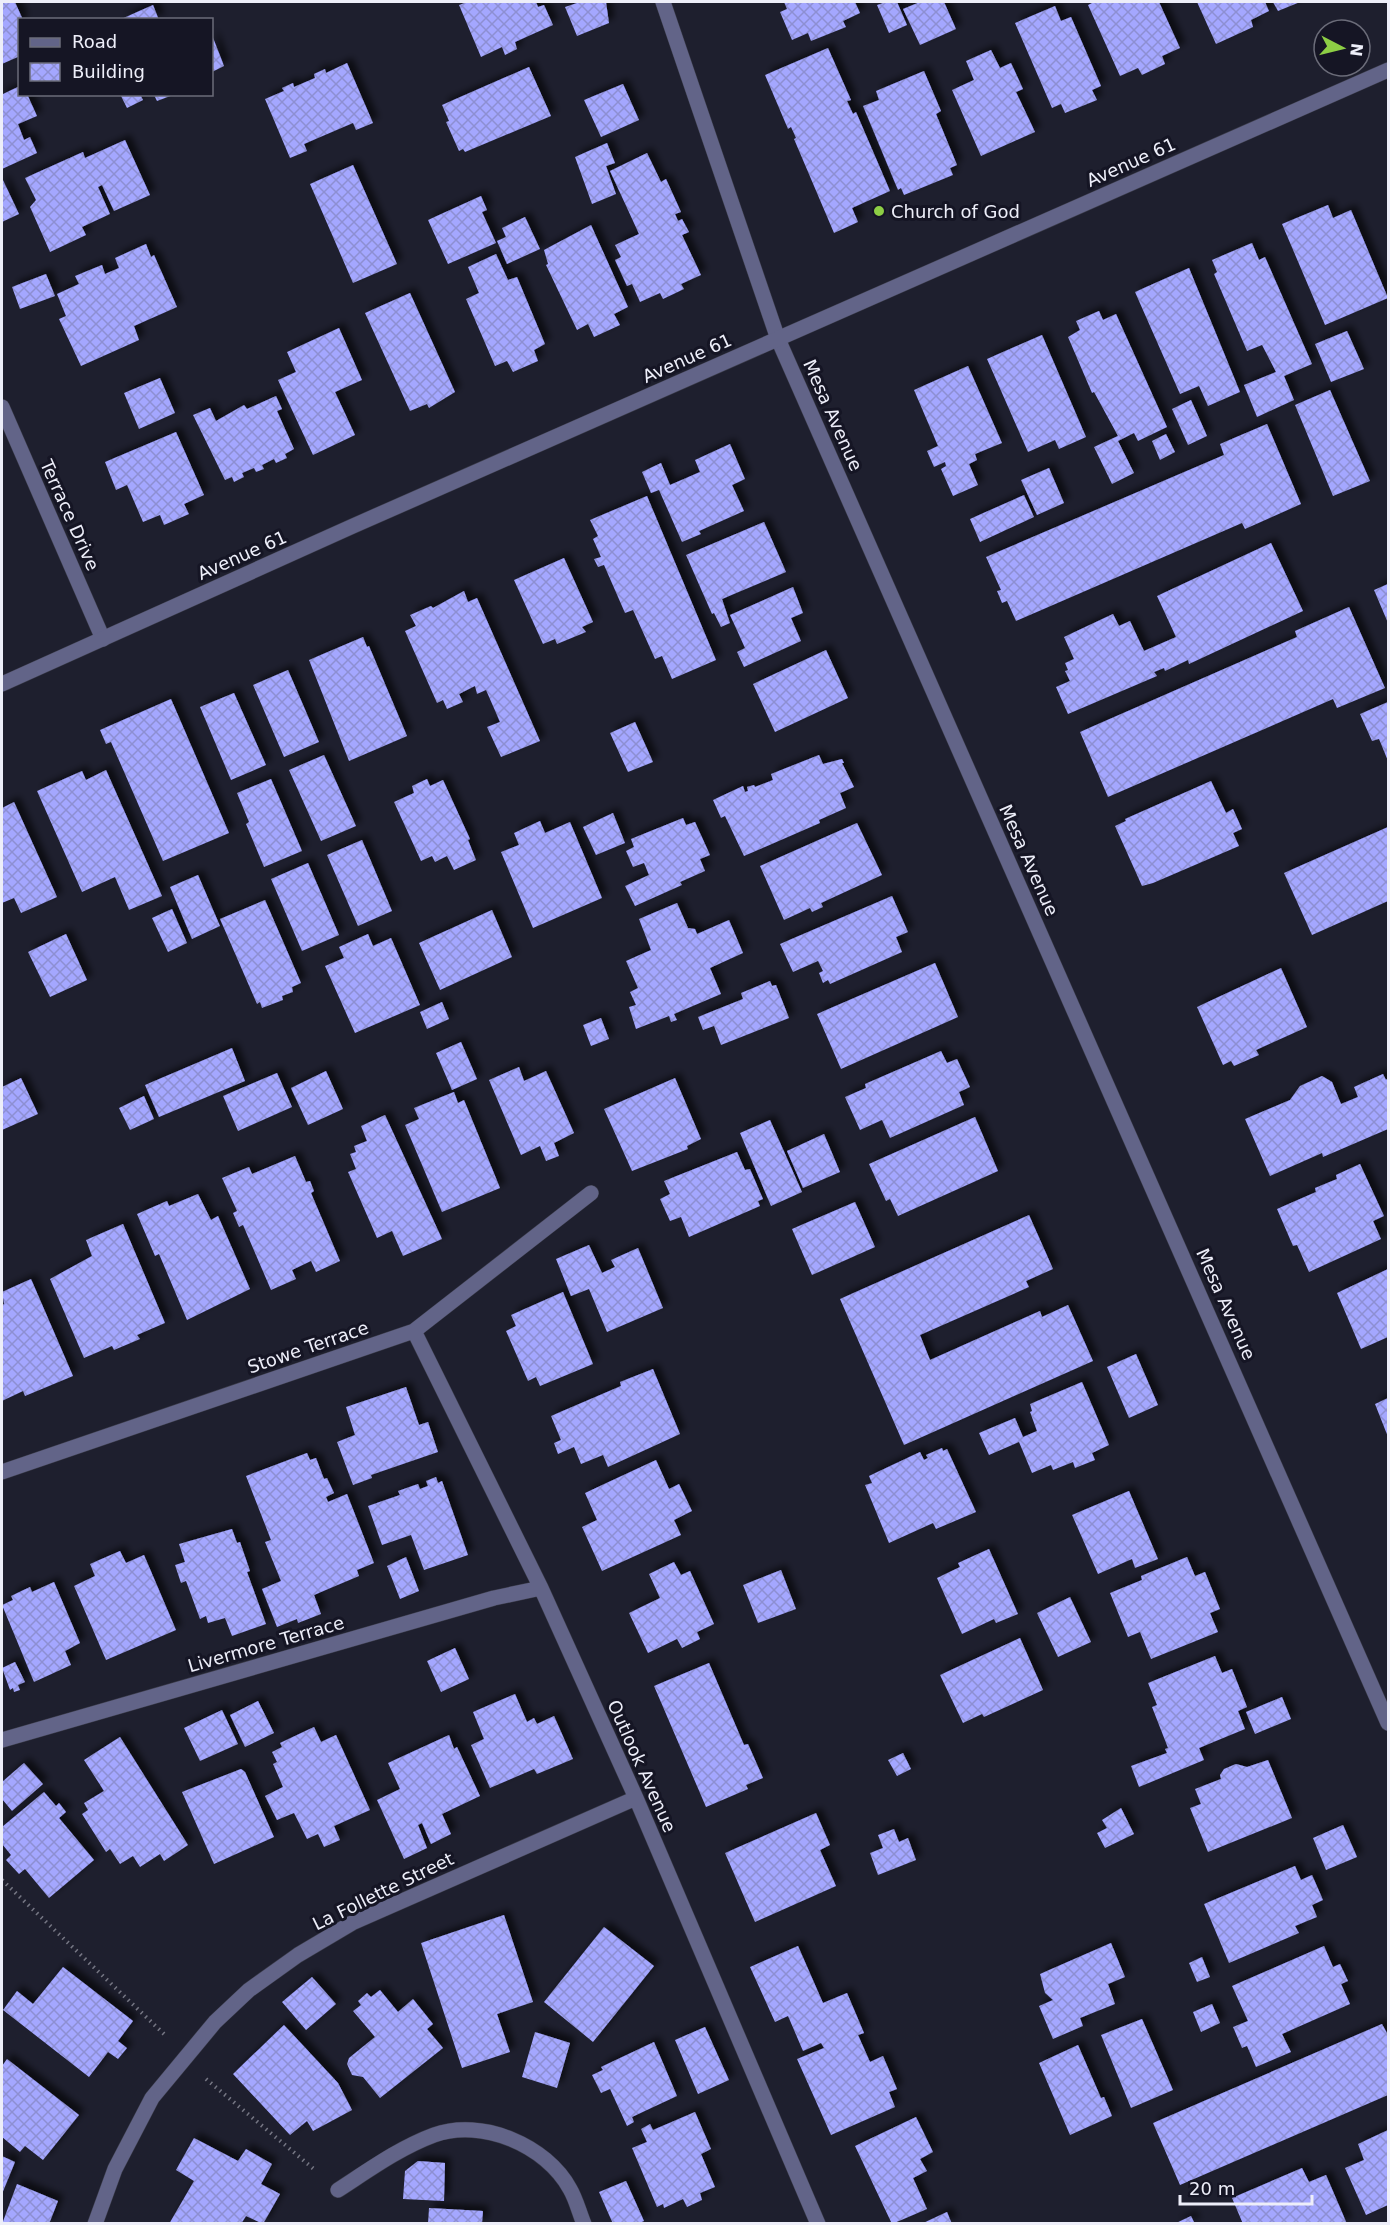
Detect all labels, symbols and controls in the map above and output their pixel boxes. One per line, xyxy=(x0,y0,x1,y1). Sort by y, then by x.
legend xyxy=(18,18,213,96)
north arrow xyxy=(1312,18,1372,78)
text: Road xyxy=(72,31,117,52)
text: N xyxy=(1346,42,1367,58)
text: Building xyxy=(72,61,145,82)
street label: Avenue 61 xyxy=(1083,133,1179,191)
place label: Church of God xyxy=(891,201,1020,222)
marker: Church of God xyxy=(872,204,886,218)
street label: Avenue 61 xyxy=(639,329,735,387)
street label: Mesa Avenue xyxy=(799,356,867,474)
street label: Terrace Drive xyxy=(36,455,104,574)
street label: Avenue 61 xyxy=(194,526,290,584)
street label: Mesa Avenue xyxy=(995,801,1063,919)
street label: Mesa Avenue xyxy=(1192,1245,1260,1363)
street label: Stowe Terrace xyxy=(245,1316,371,1378)
street label: Livermore Terrace xyxy=(185,1612,347,1676)
street label: Outlook Avenue xyxy=(603,1697,681,1835)
street label: La Follette Street xyxy=(309,1848,457,1934)
scale bar xyxy=(1180,2168,1312,2206)
text: 20 m xyxy=(1189,2178,1235,2199)

